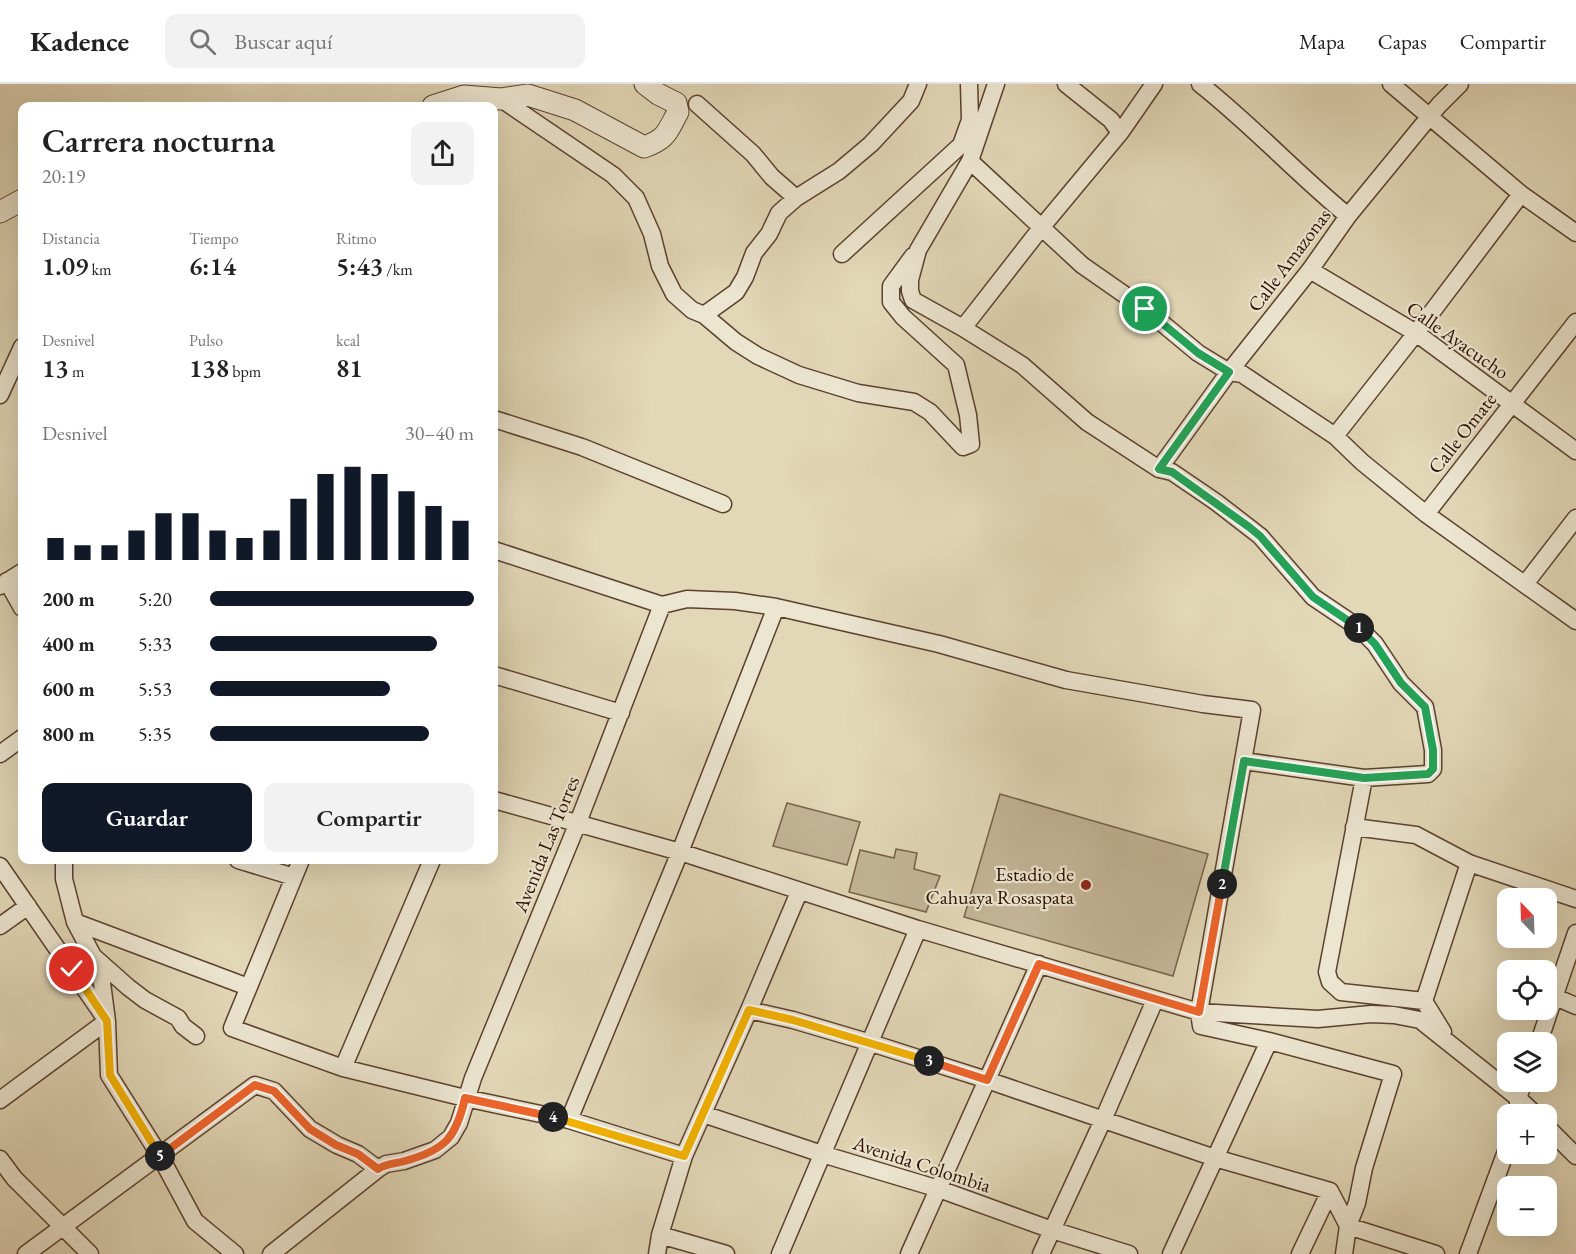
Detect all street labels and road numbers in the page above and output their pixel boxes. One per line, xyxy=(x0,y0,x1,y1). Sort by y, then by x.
street label: Calle Amazonas xyxy=(1242,203,1336,317)
street label: Calle Ayacucho xyxy=(1402,295,1514,385)
street label: Calle Omate xyxy=(1422,387,1502,479)
street label: Avenida Las Torres xyxy=(506,772,585,917)
street label: Avenida Colombia xyxy=(849,1129,994,1199)

